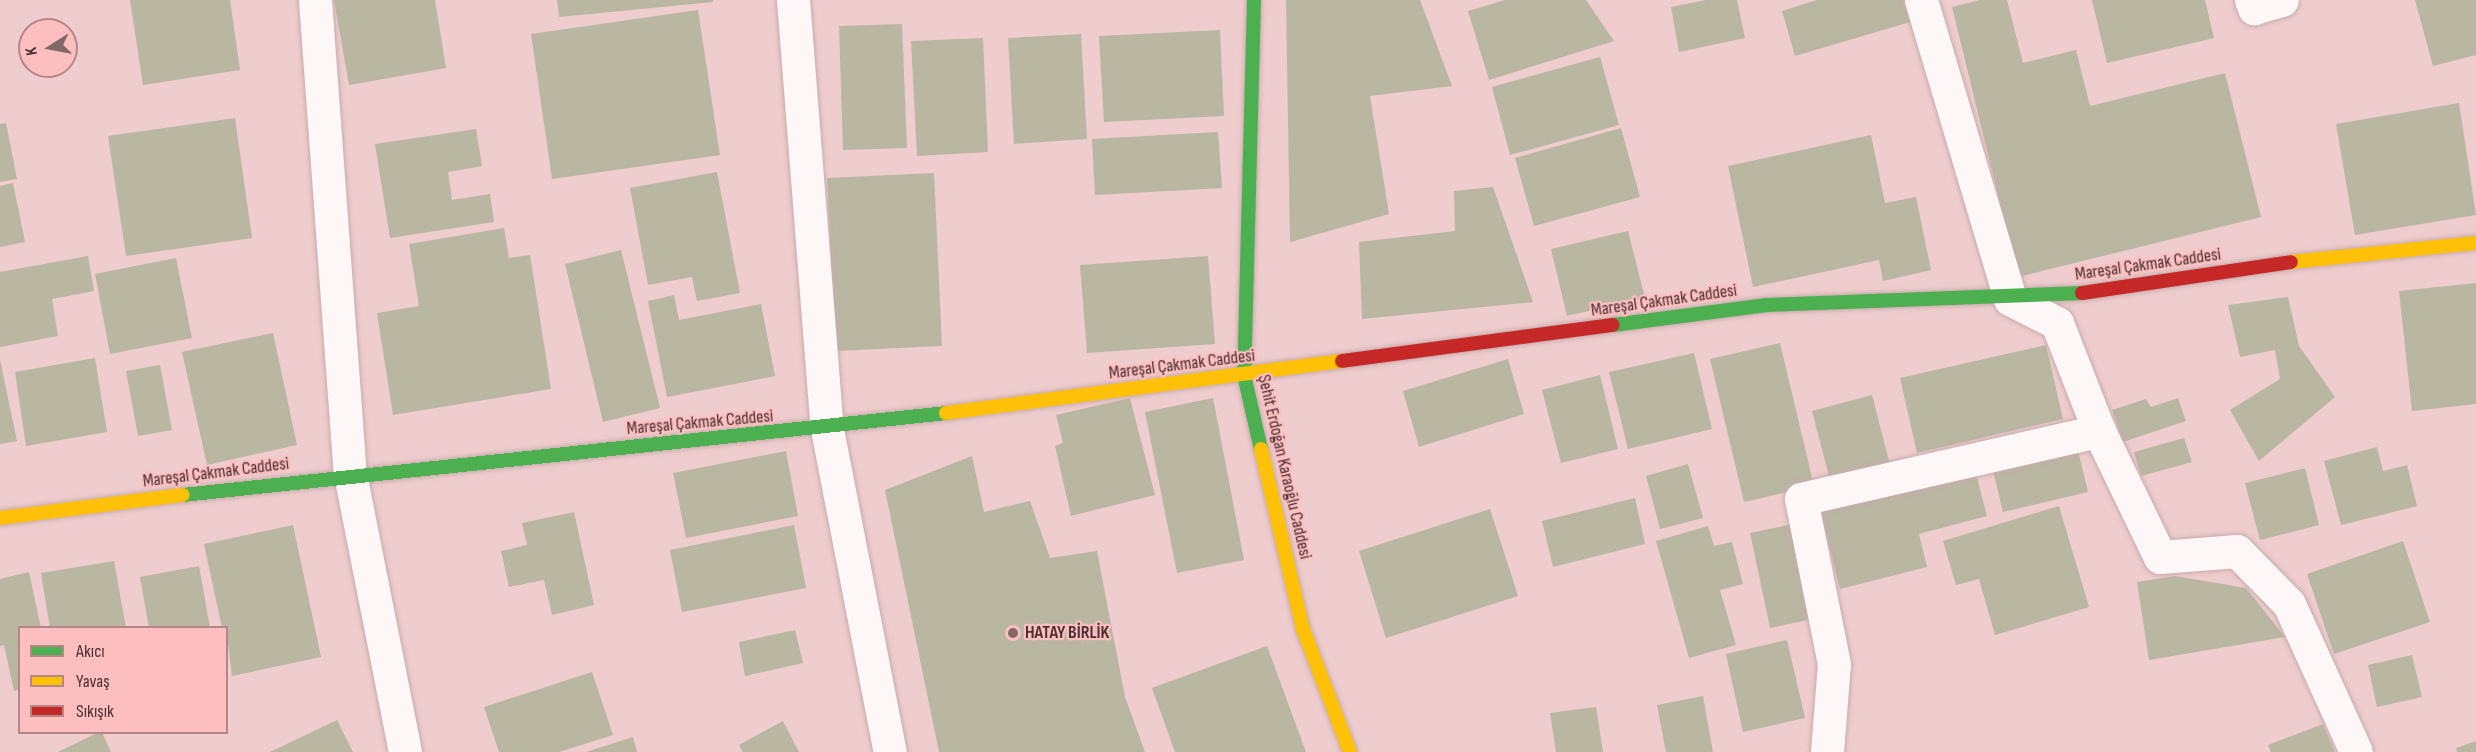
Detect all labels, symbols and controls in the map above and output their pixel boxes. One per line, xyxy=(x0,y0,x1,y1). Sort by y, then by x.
north arrow xyxy=(18,18,78,78)
text: K xyxy=(22,45,42,57)
street label: Mareşal Çakmak Caddesi xyxy=(2074,244,2222,286)
street label: Mareşal Çakmak Caddesi xyxy=(1590,280,1738,322)
street label: Mareşal Çakmak Caddesi xyxy=(1108,345,1256,385)
street label: Şehit Erdoğan Karaoğlu Caddesi xyxy=(1252,373,1316,561)
street label: Mareşal Çakmak Caddesi xyxy=(626,406,774,440)
street label: Mareşal Çakmak Caddesi xyxy=(142,453,290,493)
place label: HATAY BİRLİK xyxy=(1025,622,1109,644)
legend xyxy=(18,626,228,734)
marker: HATAY BİRLİK xyxy=(1006,626,1020,640)
text: Akıcı xyxy=(76,641,105,662)
text: Yavaş xyxy=(76,671,110,692)
text: Sıkışık xyxy=(76,701,114,722)

